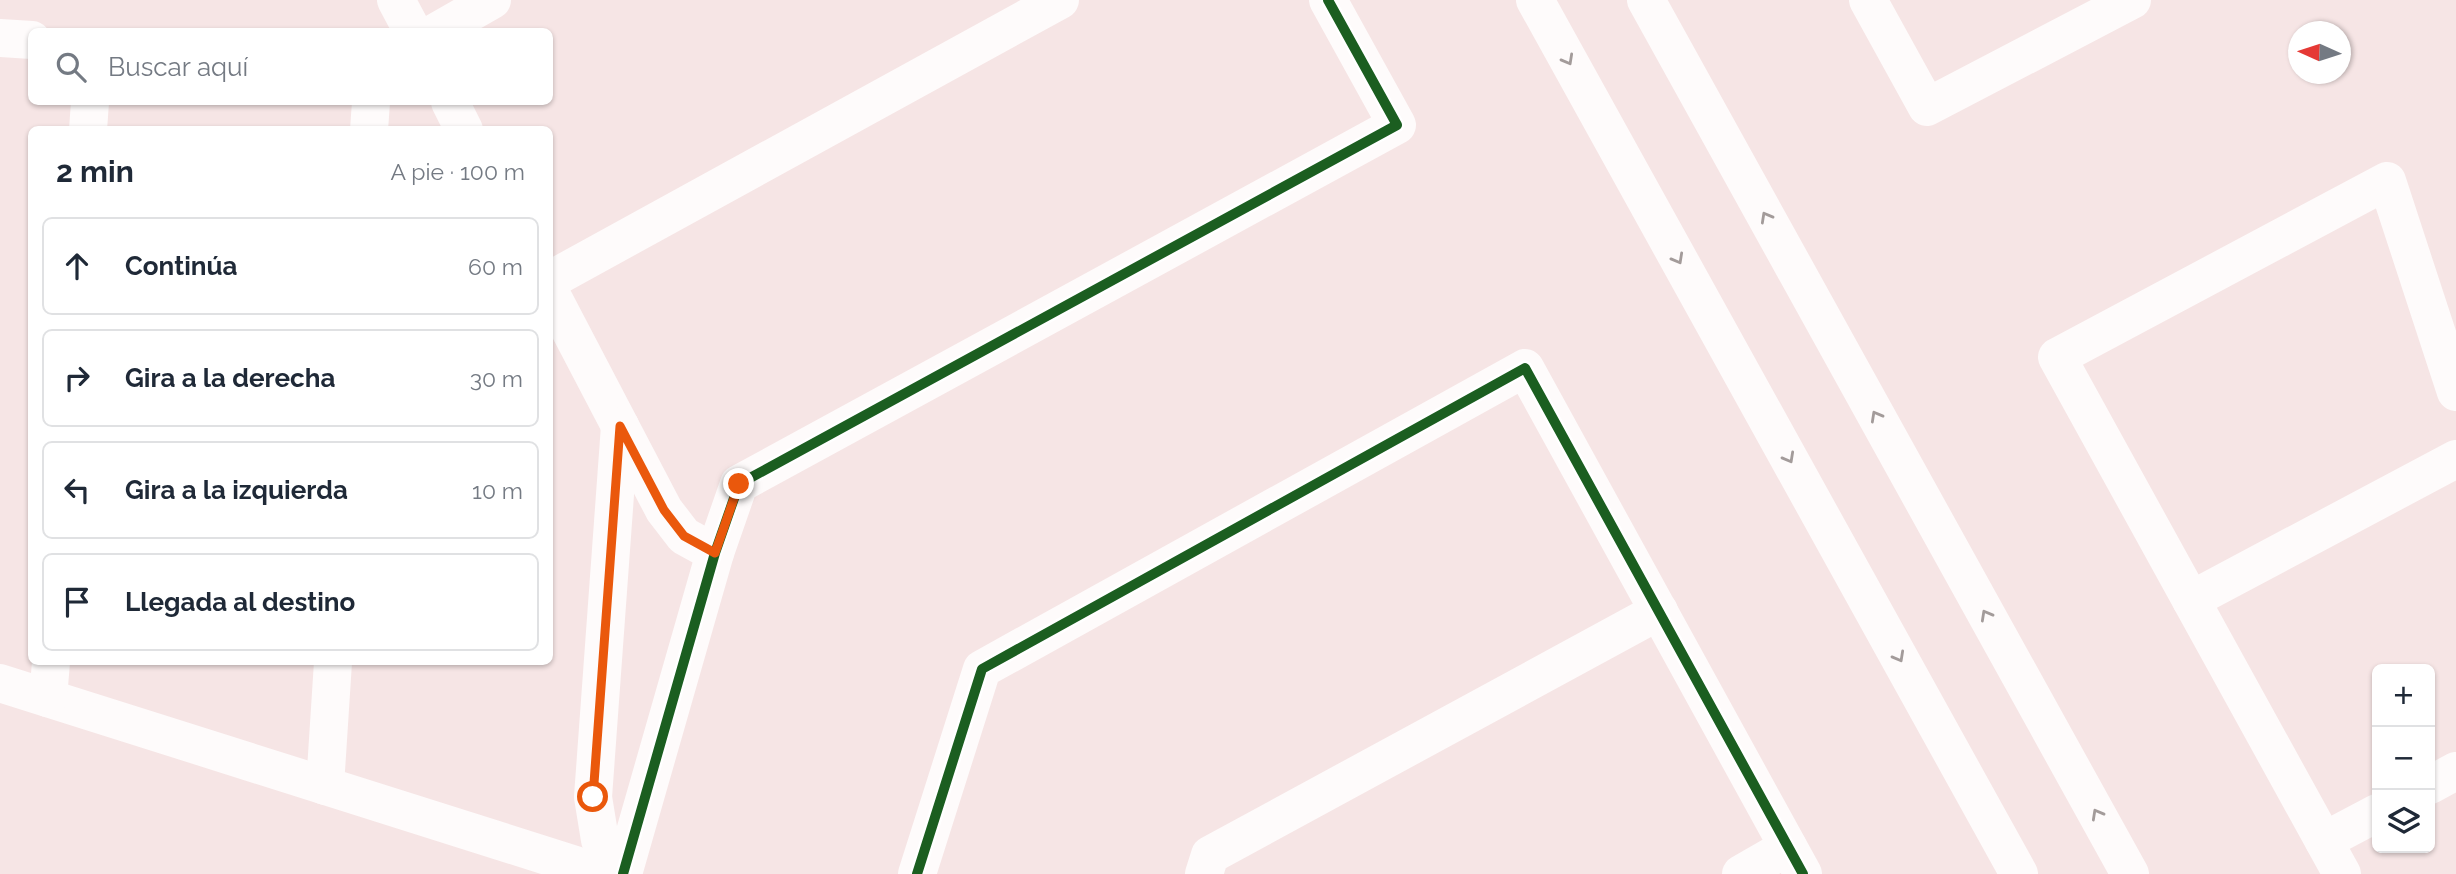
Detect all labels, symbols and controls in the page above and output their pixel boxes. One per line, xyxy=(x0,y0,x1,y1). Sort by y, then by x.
north arrow xyxy=(2288,21,2351,84)
search box xyxy=(28,28,553,105)
icon: search xyxy=(52,48,90,86)
text: Buscar aquí xyxy=(108,52,248,82)
one-way arrow xyxy=(1560,52,1573,65)
text: 2 min xyxy=(56,154,134,189)
text: A pie · 100 m xyxy=(391,158,525,185)
one-way arrow xyxy=(1761,212,1774,225)
icon: ahead xyxy=(58,247,96,285)
text: Continúa xyxy=(125,251,237,281)
one-way arrow xyxy=(1670,251,1683,264)
text: 60 m xyxy=(468,253,523,280)
icon: right xyxy=(58,359,96,397)
text: Gira a la derecha xyxy=(125,363,335,393)
text: 30 m xyxy=(470,365,523,392)
one-way arrow xyxy=(1871,411,1884,424)
one-way arrow xyxy=(1780,450,1794,463)
route end xyxy=(723,468,754,499)
icon: left xyxy=(58,471,96,509)
text: Gira a la izquierda xyxy=(125,475,348,505)
text: 10 m xyxy=(472,477,523,504)
icon: arrive xyxy=(58,583,96,621)
text: Llegada al destino xyxy=(125,587,355,617)
one-way arrow xyxy=(1981,610,1994,623)
one-way arrow xyxy=(1891,649,1904,662)
map controls xyxy=(2372,664,2435,853)
button: + xyxy=(2372,664,2435,727)
button: − xyxy=(2372,727,2435,790)
route start xyxy=(577,781,608,812)
button: layers xyxy=(2372,790,2435,853)
one-way arrow xyxy=(2091,809,2105,822)

